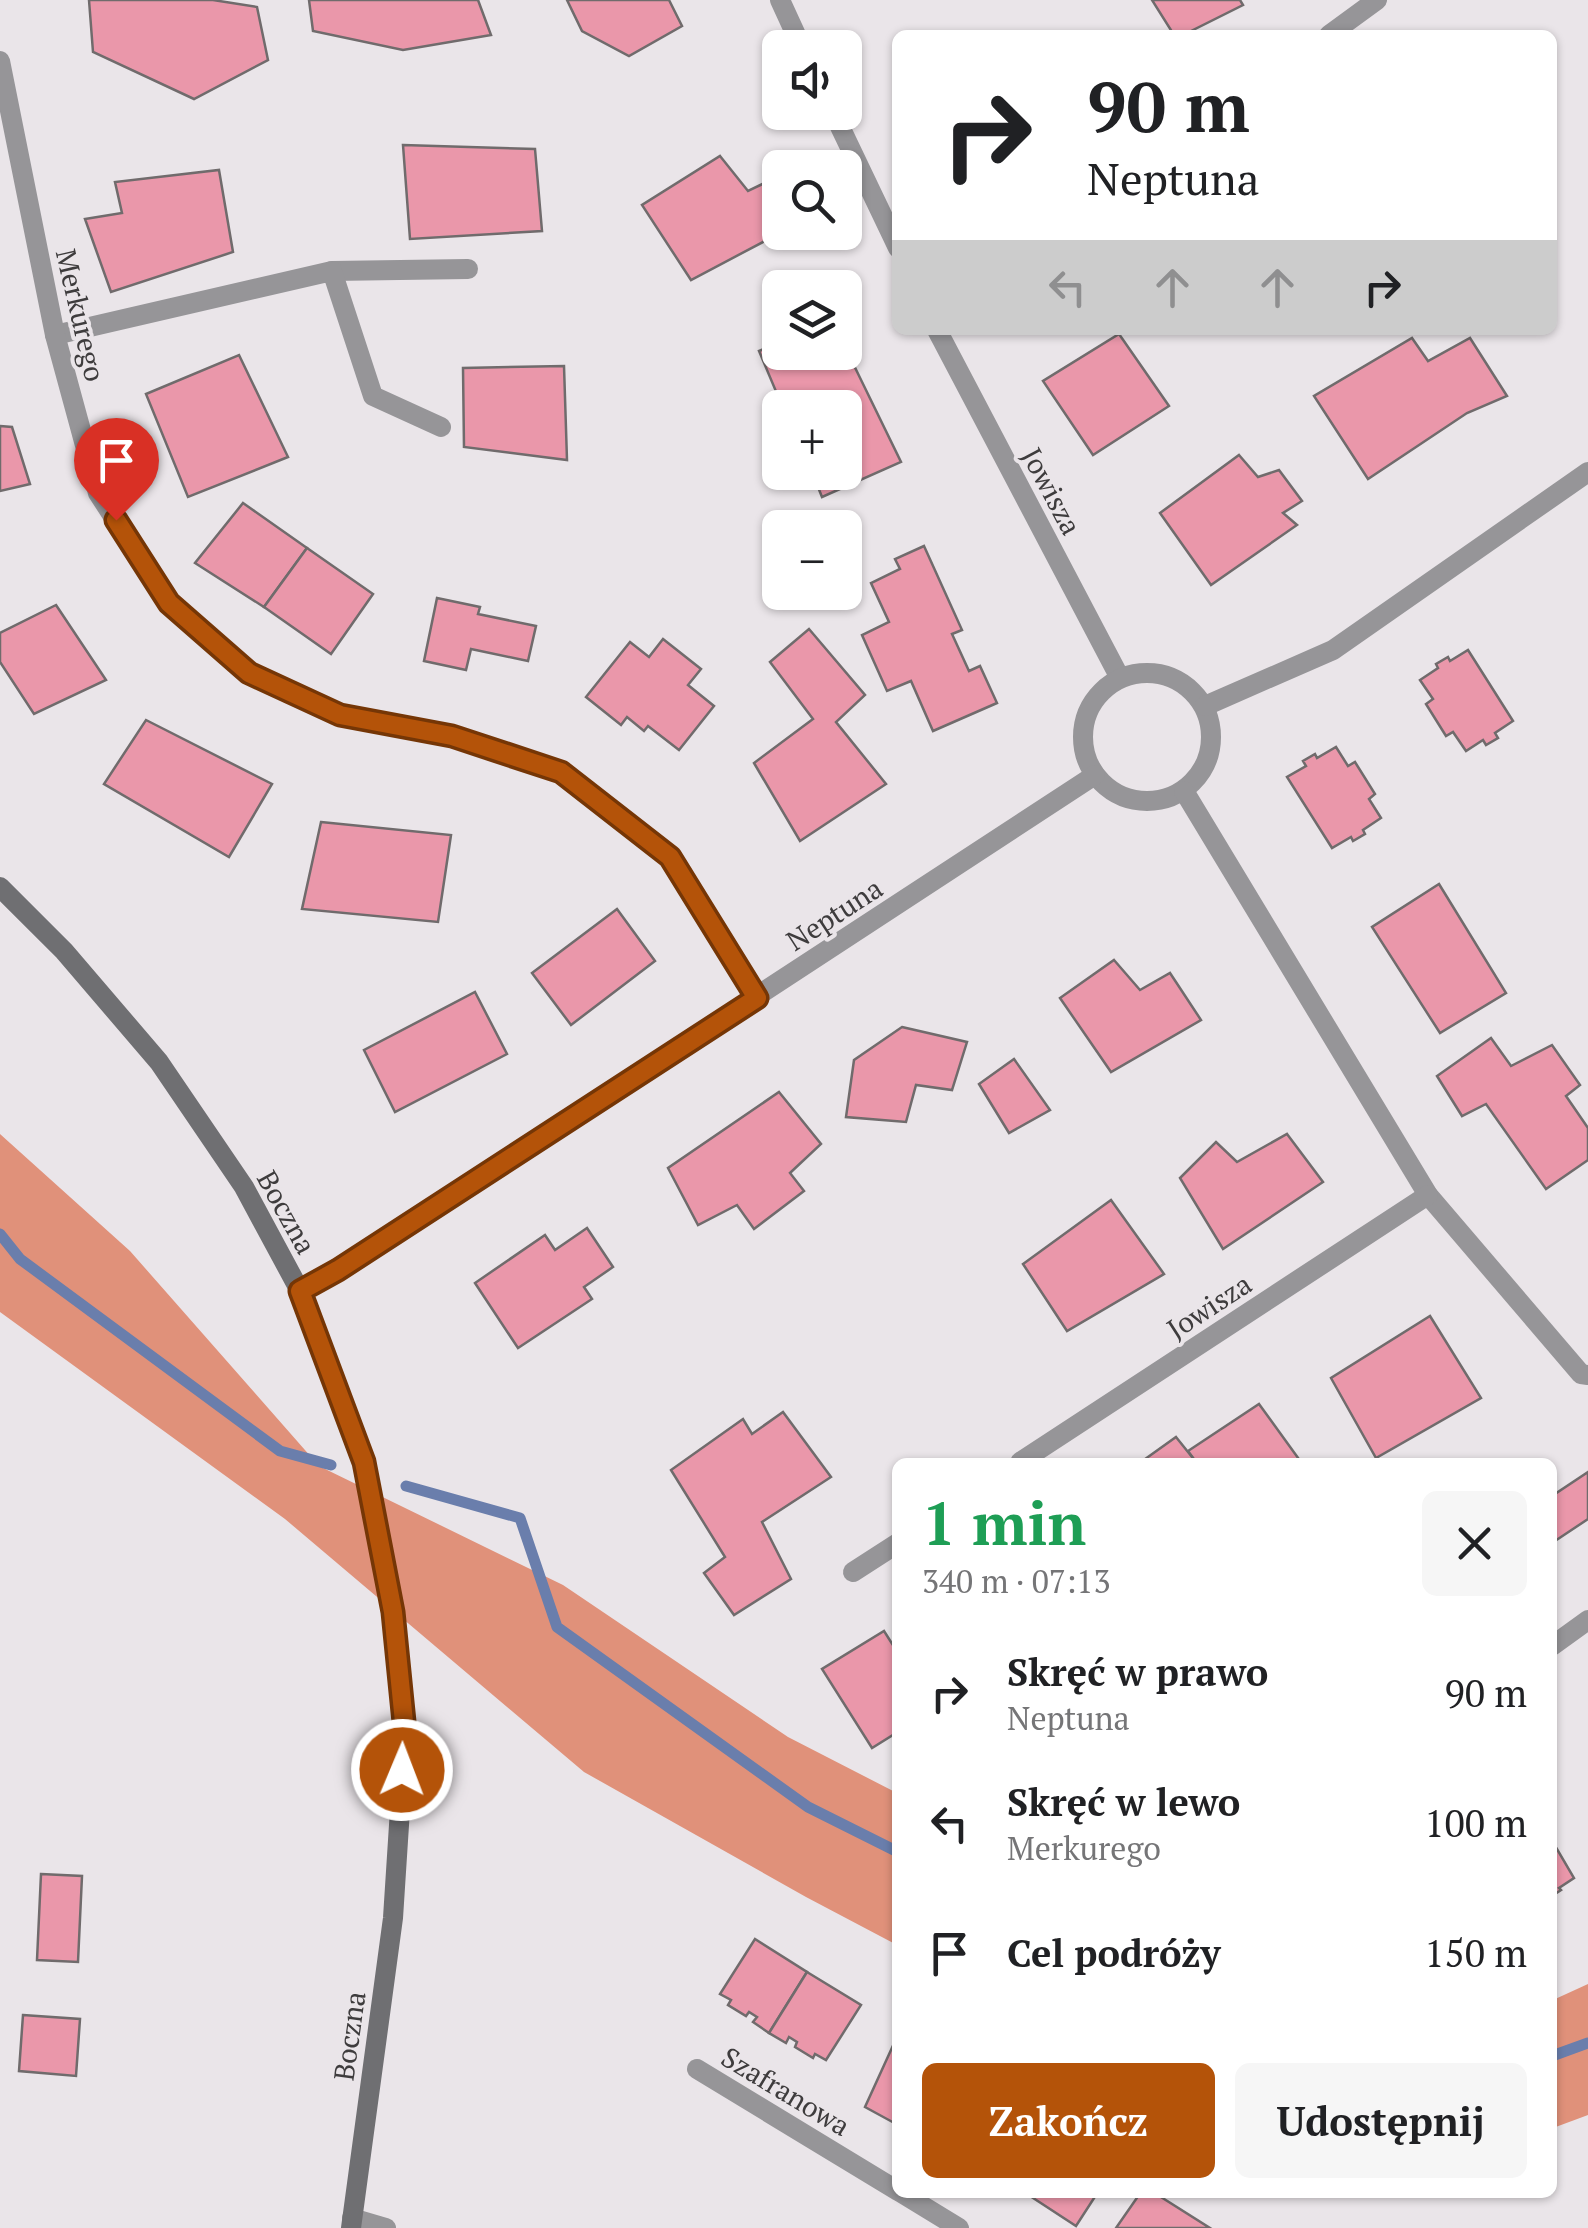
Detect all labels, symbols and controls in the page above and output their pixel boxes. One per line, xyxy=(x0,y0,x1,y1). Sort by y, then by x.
map controls xyxy=(762,30,862,610)
button: sound xyxy=(762,30,862,130)
text: 90 m xyxy=(1087,59,1250,152)
icon: right xyxy=(922,70,1052,200)
text: Neptuna xyxy=(1087,148,1260,208)
button: search xyxy=(762,150,862,250)
street label: Merkurego xyxy=(48,245,114,385)
icon: left xyxy=(1040,260,1095,315)
icon: ahead xyxy=(1145,260,1200,315)
icon: ahead xyxy=(1250,260,1305,315)
icon: right xyxy=(1355,260,1410,315)
button: layers xyxy=(762,270,862,370)
button: + xyxy=(762,390,862,490)
pin xyxy=(74,418,159,521)
icon: arrive xyxy=(89,433,144,488)
street label: Jowisza xyxy=(1014,441,1090,541)
button: − xyxy=(762,510,862,610)
street label: Neptuna xyxy=(779,869,889,959)
street label: Boczna xyxy=(249,1164,325,1260)
street label: Jowisza xyxy=(1160,1265,1258,1347)
text: 1 min xyxy=(922,1483,1086,1562)
button: close xyxy=(1422,1491,1527,1596)
text: 340 m · 07:13 xyxy=(922,1560,1110,1602)
text: Skręć w prawo xyxy=(1007,1647,1268,1697)
icon: right xyxy=(922,1666,977,1721)
text: 90 m xyxy=(1444,1668,1527,1718)
text: Neptuna xyxy=(1007,1697,1130,1739)
position arrow xyxy=(350,1718,454,1822)
text: Skręć w lewo xyxy=(1007,1777,1240,1827)
icon: left xyxy=(922,1796,977,1851)
text: 100 m xyxy=(1424,1798,1527,1848)
text: Merkurego xyxy=(1007,1827,1161,1869)
icon: arrive xyxy=(922,1926,977,1981)
text: Cel podróży xyxy=(1007,1928,1221,1978)
text: 150 m xyxy=(1424,1928,1527,1978)
street label: Boczna xyxy=(324,1989,374,2083)
street label: Szafranowa xyxy=(715,2038,857,2144)
button: Zakończ xyxy=(922,2063,1215,2178)
button: Udostępnij xyxy=(1235,2063,1527,2178)

